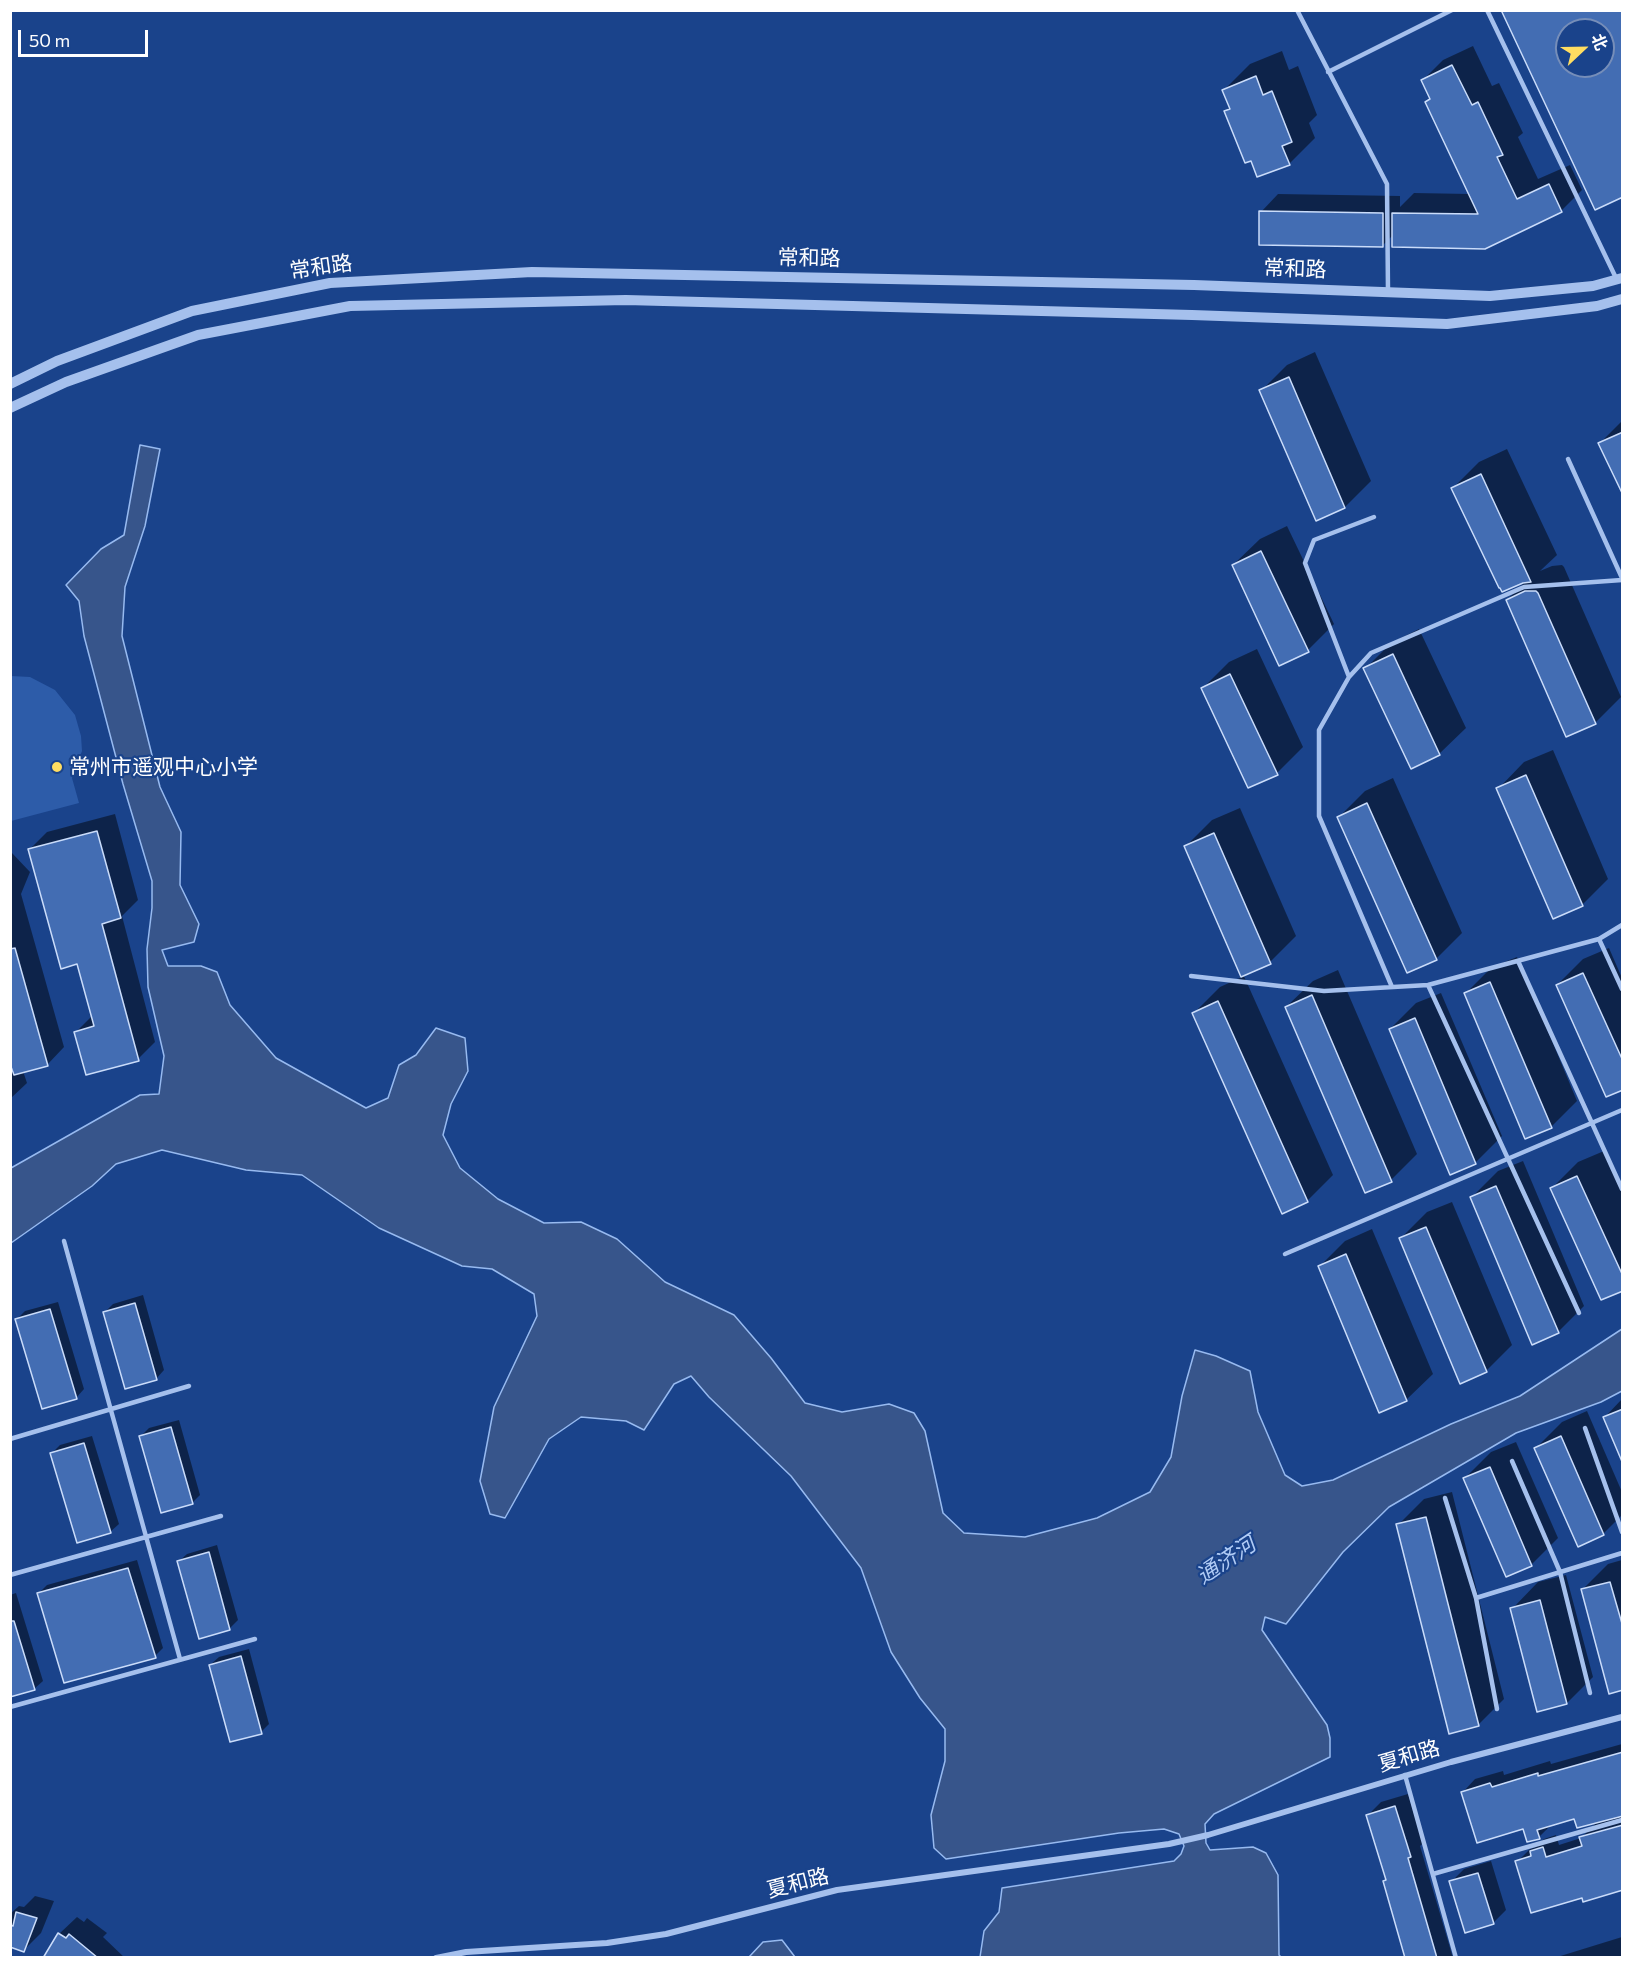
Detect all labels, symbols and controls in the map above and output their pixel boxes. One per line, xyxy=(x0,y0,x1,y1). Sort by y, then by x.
scale bar xyxy=(21,18,152,56)
north arrow xyxy=(1555,18,1615,78)
text: 50 m xyxy=(29,29,70,51)
text: 北 xyxy=(1588,31,1612,53)
street label: 常和路 xyxy=(777,245,841,271)
street label: 常和路 xyxy=(288,250,354,284)
street label: 常和路 xyxy=(1263,255,1327,283)
place label: 常州市遥观中心小学 xyxy=(69,754,258,780)
marker: 常州市遥观中心小学 xyxy=(50,760,64,774)
water label: 通济河 xyxy=(1191,1531,1261,1589)
street label: 夏和路 xyxy=(1375,1735,1443,1777)
street label: 夏和路 xyxy=(764,1863,832,1903)

